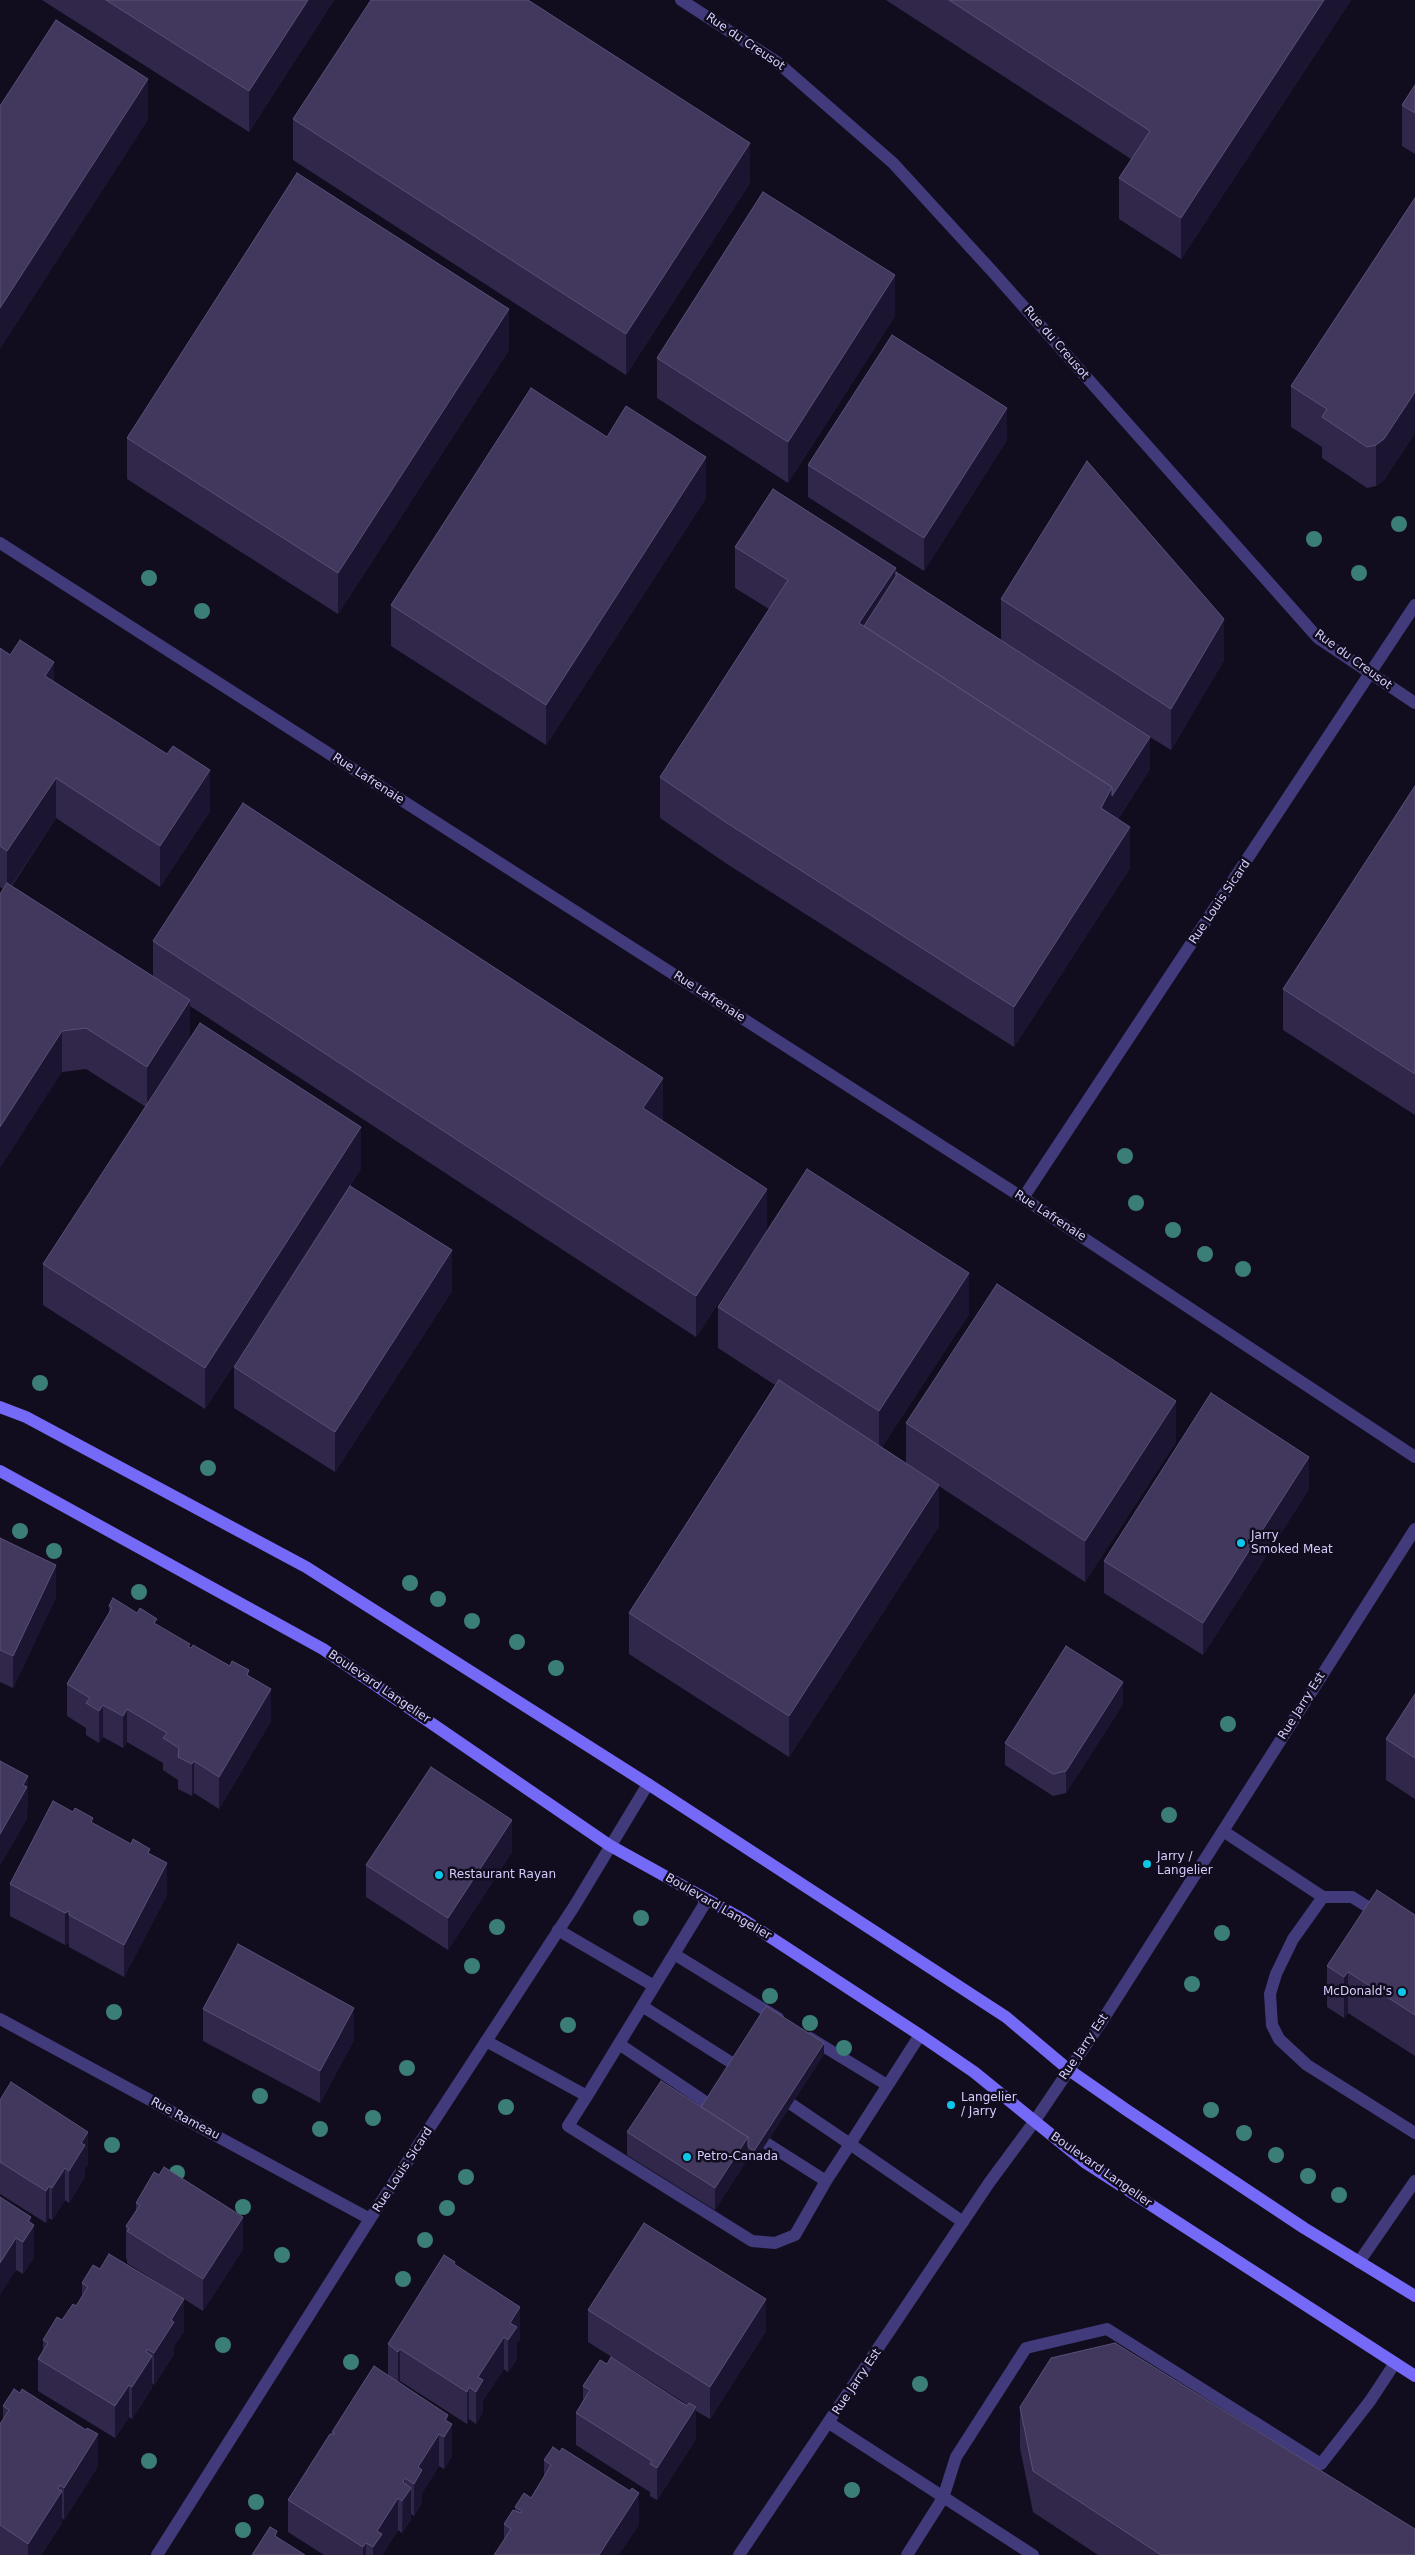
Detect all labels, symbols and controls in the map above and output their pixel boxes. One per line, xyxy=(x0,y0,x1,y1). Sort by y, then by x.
street label: Rue du Creusot xyxy=(703,10,787,74)
street label: Rue du Creusot xyxy=(1020,304,1092,382)
street label: Rue du Creusot xyxy=(1312,627,1394,693)
street label: Rue Lafrenaie xyxy=(329,750,407,808)
street label: Rue Louis Sicard xyxy=(1186,857,1254,947)
street label: Rue Lafrenaie xyxy=(670,968,748,1026)
street label: Rue Lafrenaie xyxy=(1011,1187,1089,1245)
place label: Jarry Smoked Meat xyxy=(1251,1529,1333,1557)
marker: Jarry Smoked Meat xyxy=(1235,1537,1247,1549)
street label: Boulevard Langelier xyxy=(325,1647,433,1727)
street label: Rue Jarry Est xyxy=(1276,1670,1328,1742)
place label: Jarry / Langelier xyxy=(1157,1850,1213,1878)
marker: Jarry / Langelier xyxy=(1141,1858,1153,1870)
place label: Restaurant Rayan xyxy=(449,1868,556,1882)
marker: Restaurant Rayan xyxy=(433,1869,445,1881)
street label: Boulevard Langelier xyxy=(662,1871,774,1943)
place label: McDonald's xyxy=(1323,1985,1392,1999)
marker: McDonald's xyxy=(1396,1986,1408,1998)
street label: Rue Jarry Est xyxy=(1057,2011,1111,2083)
place label: Langelier / Jarry xyxy=(961,2091,1017,2119)
street label: Rue Rameau xyxy=(148,2095,222,2143)
marker: Langelier / Jarry xyxy=(945,2099,957,2111)
street label: Rue Louis Sicard xyxy=(370,2125,436,2215)
street label: Boulevard Langelier xyxy=(1048,2130,1154,2210)
place label: Petro-Canada xyxy=(697,2150,778,2164)
marker: Petro-Canada xyxy=(681,2151,693,2163)
street label: Rue Jarry Est xyxy=(830,2346,884,2418)

